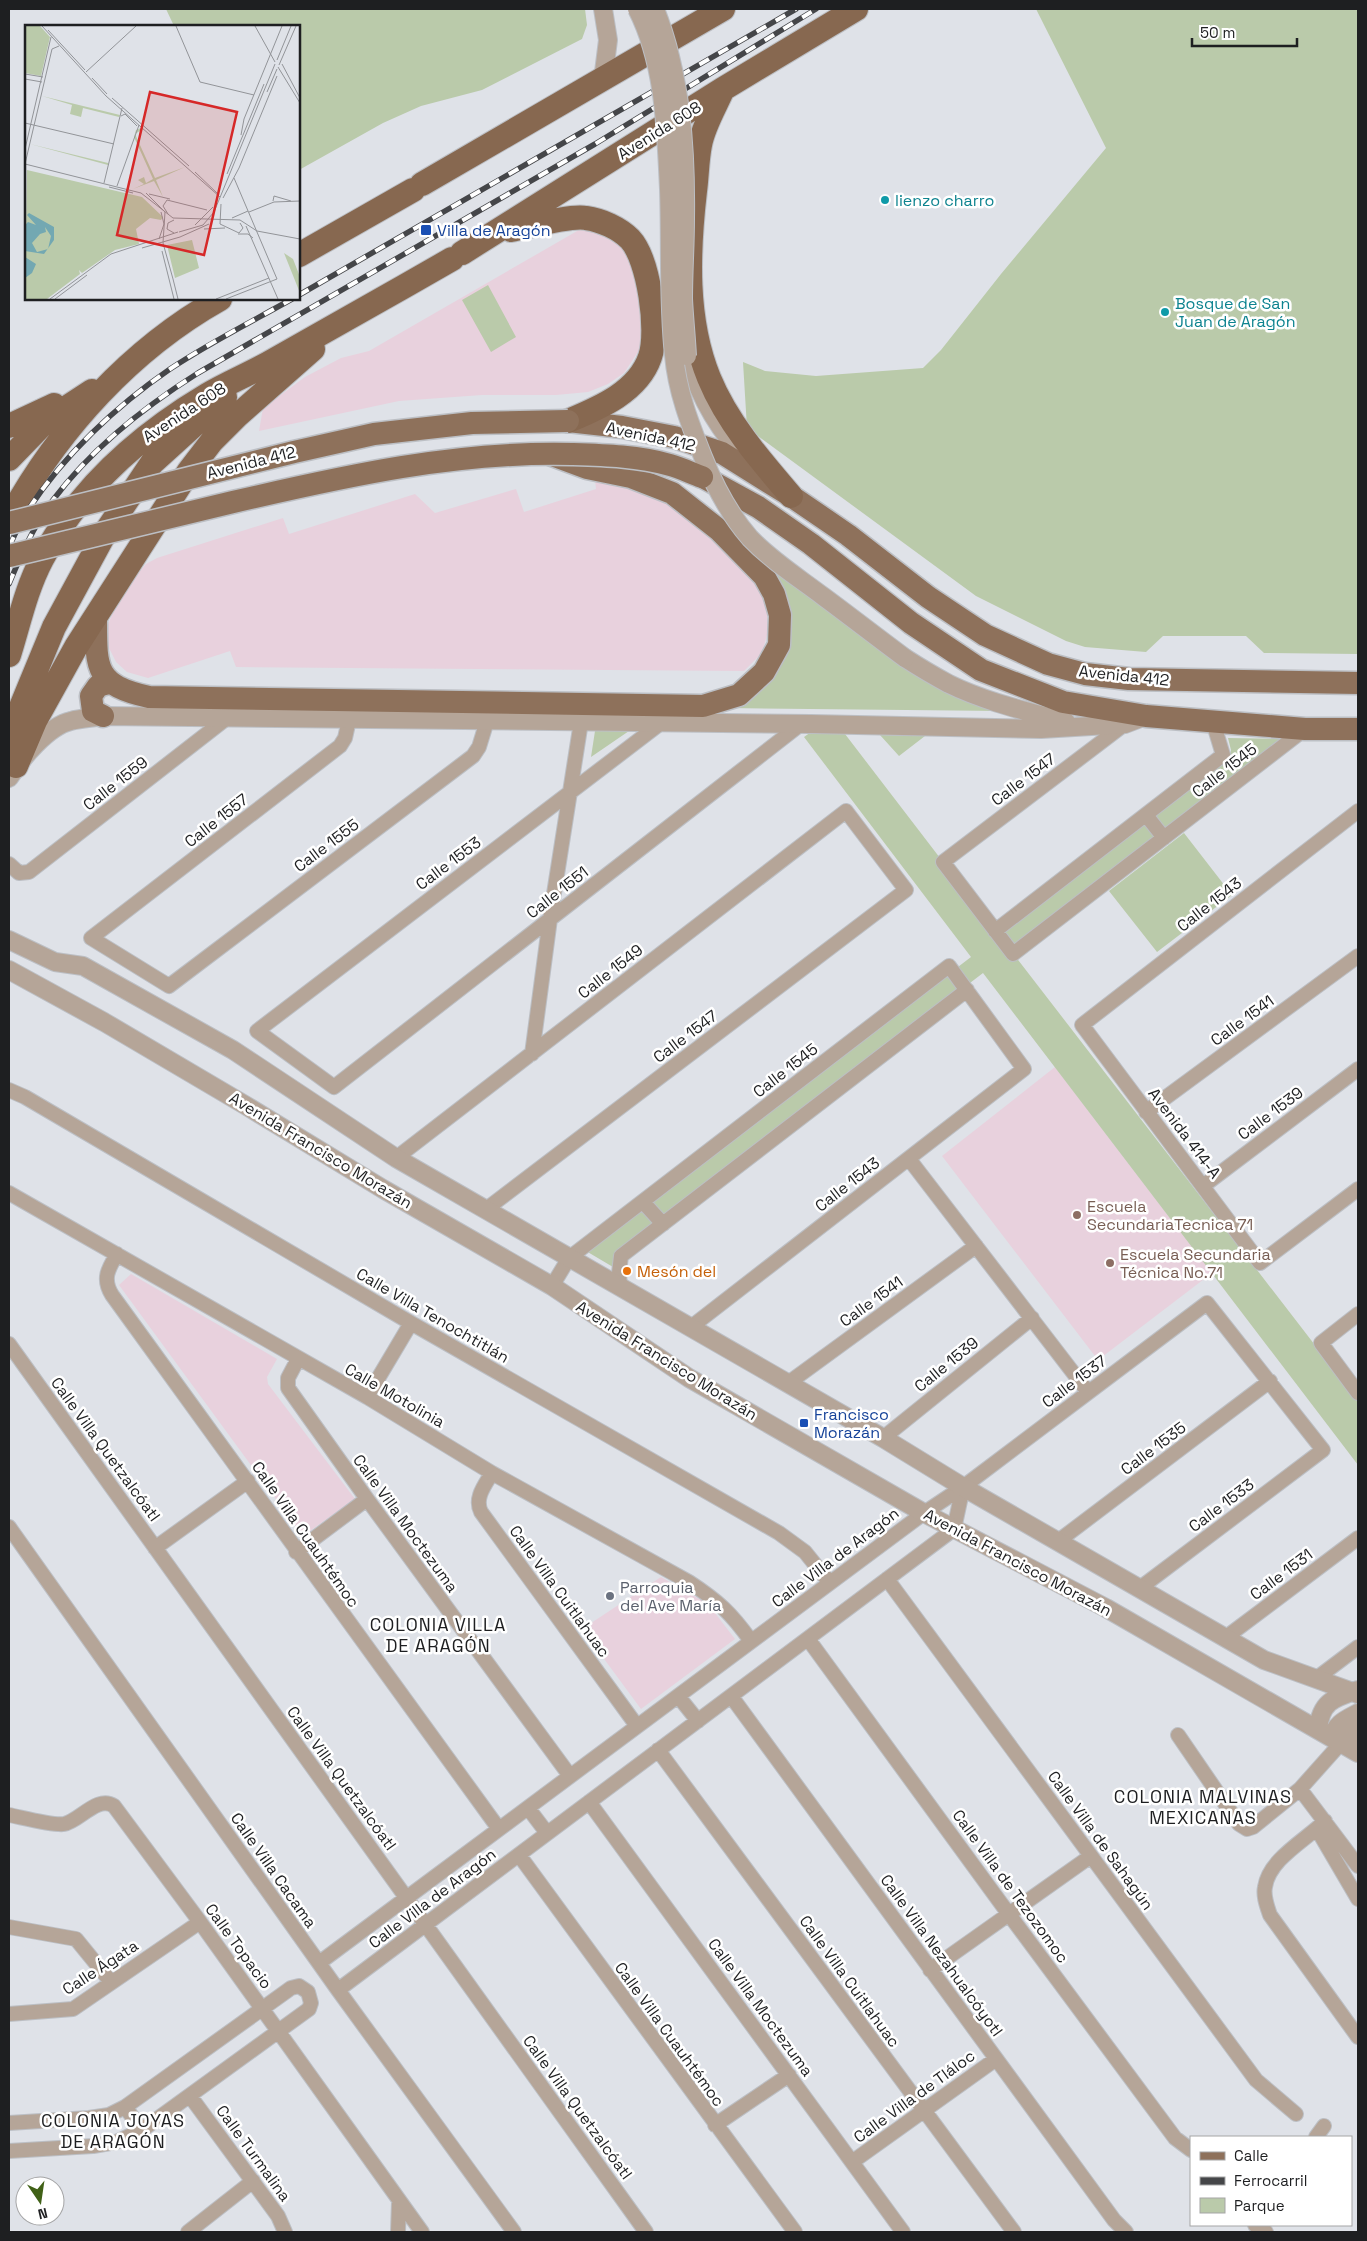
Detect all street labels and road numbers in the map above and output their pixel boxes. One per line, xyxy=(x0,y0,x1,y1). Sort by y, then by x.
street label: Avenida 608 xyxy=(613,96,705,164)
street label: Avenida 608 xyxy=(139,378,230,447)
street label: Avenida 412 xyxy=(604,417,698,456)
street label: Avenida 412 xyxy=(205,441,298,484)
street label: Avenida 412 xyxy=(1078,660,1170,691)
street label: Calle 1545 xyxy=(1188,738,1261,802)
street label: Calle 1547 xyxy=(987,748,1060,811)
street label: Calle 1559 xyxy=(79,752,152,815)
street label: Calle 1557 xyxy=(180,789,253,852)
street label: Calle 1555 xyxy=(289,814,363,877)
street label: Calle 1553 xyxy=(411,832,485,895)
street label: Calle 1551 xyxy=(522,862,593,923)
street label: Calle 1543 xyxy=(1173,872,1246,936)
street label: Calle 1549 xyxy=(574,939,647,1003)
street label: Calle 1541 xyxy=(1206,990,1278,1050)
street label: Calle 1547 xyxy=(649,1005,722,1068)
street label: Calle 1545 xyxy=(749,1038,822,1102)
street label: Calle 1539 xyxy=(1233,1082,1307,1145)
street label: Avenida 414-A xyxy=(1144,1084,1226,1183)
street label: Avenida Francisco Morazán xyxy=(225,1087,416,1213)
street label: Calle 1543 xyxy=(811,1152,884,1216)
street label: Calle Villa Tenochtitlán xyxy=(353,1263,513,1368)
street label: Calle 1541 xyxy=(835,1271,907,1331)
street label: Avenida Francisco Morazán xyxy=(572,1296,761,1425)
street label: Calle 1539 xyxy=(910,1332,983,1397)
street label: Calle 1537 xyxy=(1038,1350,1111,1413)
street label: Calle Motolinia xyxy=(341,1358,449,1433)
street label: Calle Villa Quetzalcóatl xyxy=(46,1373,165,1526)
street label: Calle 1535 xyxy=(1116,1417,1190,1480)
street label: Calle Villa Moctezuma xyxy=(348,1450,463,1597)
street label: Calle Villa Cuauhtémoc xyxy=(247,1457,364,1612)
street label: Calle 1533 xyxy=(1184,1474,1258,1537)
street label: Calle Villa de Aragón xyxy=(767,1503,903,1612)
street label: Avenida Francisco Morazán xyxy=(920,1504,1115,1621)
street label: Calle Villa Cuitlahuac xyxy=(505,1521,615,1661)
street label: Calle 1531 xyxy=(1246,1544,1317,1605)
street label: Calle Villa Quetzalcóatl xyxy=(282,1702,401,1855)
street label: Calle Villa de Sahagún xyxy=(1043,1766,1158,1914)
street label: Calle Villa de Tezozomoc xyxy=(948,1805,1073,1967)
street label: Calle Villa Cacama xyxy=(226,1808,321,1932)
street label: Calle Villa de Aragón xyxy=(364,1844,500,1953)
street label: Calle Villa Nezahualcóyotl xyxy=(876,1870,1008,2041)
street label: Calle Topacio xyxy=(200,1899,277,1993)
street label: Calle Villa Cuitlahuac xyxy=(795,1911,905,2051)
street label: Calle Villa Moctezuma xyxy=(703,1934,818,2081)
street label: Calle Ágata xyxy=(58,1935,142,2000)
street label: Calle Villa Cuauhtémoc xyxy=(610,1958,729,2111)
street label: Calle Villa Quetzalcóatl xyxy=(518,2031,637,2184)
street label: Calle Villa de Tláloc xyxy=(849,2045,979,2148)
street label: Calle Turmalina xyxy=(212,2101,296,2206)

